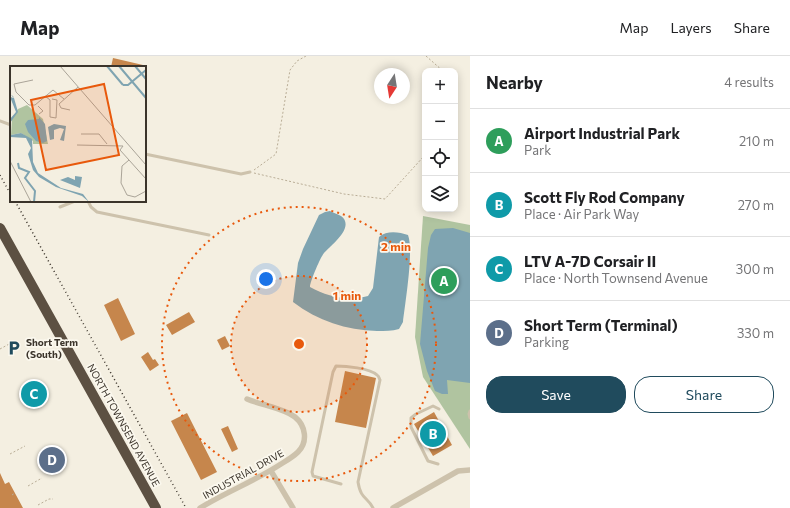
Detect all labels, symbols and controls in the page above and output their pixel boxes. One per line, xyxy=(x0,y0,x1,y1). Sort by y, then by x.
text: Map xyxy=(20,16,59,39)
text: Map xyxy=(620,19,648,36)
text: Layers xyxy=(670,19,712,36)
text: Share xyxy=(734,19,770,36)
inset map xyxy=(10,66,146,202)
north arrow xyxy=(374,68,410,104)
map controls xyxy=(422,68,458,212)
button: + xyxy=(422,68,458,104)
text: Nearby xyxy=(486,72,543,93)
text: 4 results xyxy=(724,74,774,90)
button: − xyxy=(422,104,458,140)
text: Airport Industrial Park xyxy=(524,124,680,142)
text: A xyxy=(494,133,504,149)
text: 210 m xyxy=(739,133,774,149)
button: locate xyxy=(422,140,458,176)
text: Park xyxy=(524,142,551,158)
button: layers xyxy=(422,176,458,212)
text: Scott Fly Rod Company xyxy=(524,188,685,206)
text: B xyxy=(495,197,503,213)
text: 270 m xyxy=(738,197,774,213)
text: Place · Air Park Way xyxy=(524,206,639,222)
text: 2 min xyxy=(381,239,411,253)
text: LTV A-7D Corsair II xyxy=(524,252,656,270)
text: C xyxy=(495,261,503,277)
text: 300 m xyxy=(736,261,774,277)
pin: A xyxy=(431,266,457,296)
your location xyxy=(256,269,276,289)
text: Place · North Townsend Avenue xyxy=(524,270,708,286)
text: 1 min xyxy=(333,288,361,302)
text: Short Term (Terminal) xyxy=(524,316,678,334)
text: D xyxy=(494,325,504,341)
text: 330 m xyxy=(737,325,774,341)
text: Parking xyxy=(524,334,569,350)
place label: Short Term (South) xyxy=(26,336,78,360)
centre of rings xyxy=(292,337,306,351)
parking icon: Short Term (South) xyxy=(5,339,23,357)
street label: NORTH TOWNSEND AVENUE xyxy=(85,362,163,488)
button: Save xyxy=(486,376,626,413)
button: Share xyxy=(634,376,774,413)
pin: C xyxy=(21,379,47,409)
pin: B xyxy=(420,419,446,449)
pin: D xyxy=(39,445,65,475)
street label: INDUSTRIAL DRIVE xyxy=(200,447,286,501)

